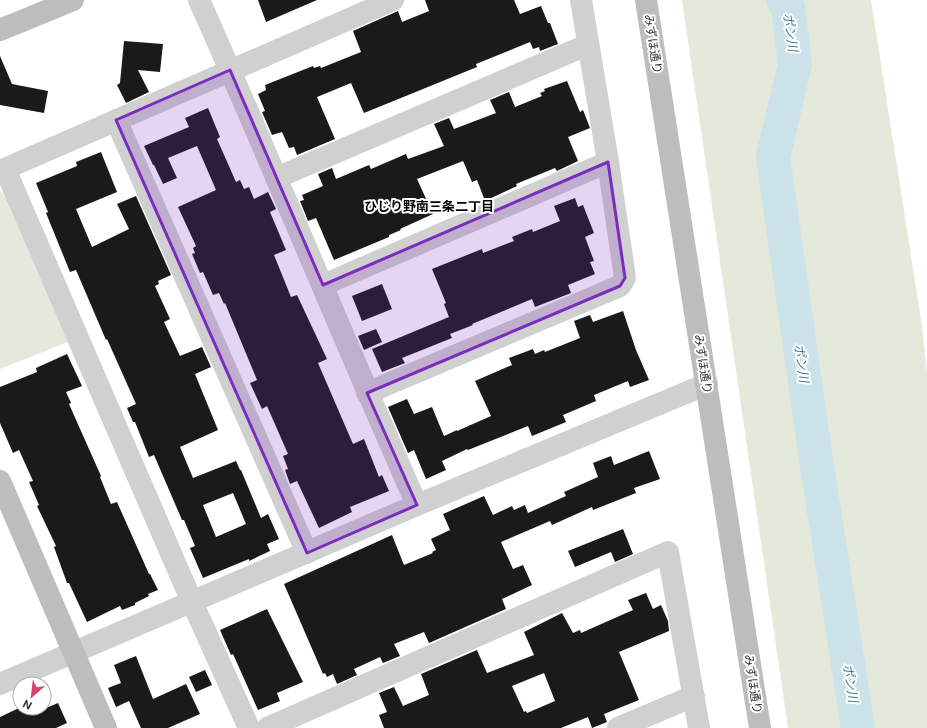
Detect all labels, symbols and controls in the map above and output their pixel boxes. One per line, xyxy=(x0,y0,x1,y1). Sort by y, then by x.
water label: ポン川 xyxy=(780,12,801,54)
street label: みずほ通り xyxy=(641,13,665,75)
district label: ひじり野南三条二丁目 xyxy=(364,199,494,214)
street label: みずほ通り xyxy=(691,333,715,395)
water label: ポン川 xyxy=(791,343,812,385)
street label: みずほ通り xyxy=(741,653,765,715)
water label: ポン川 xyxy=(840,663,861,705)
north arrow xyxy=(12,676,52,716)
text: N xyxy=(21,698,34,712)

